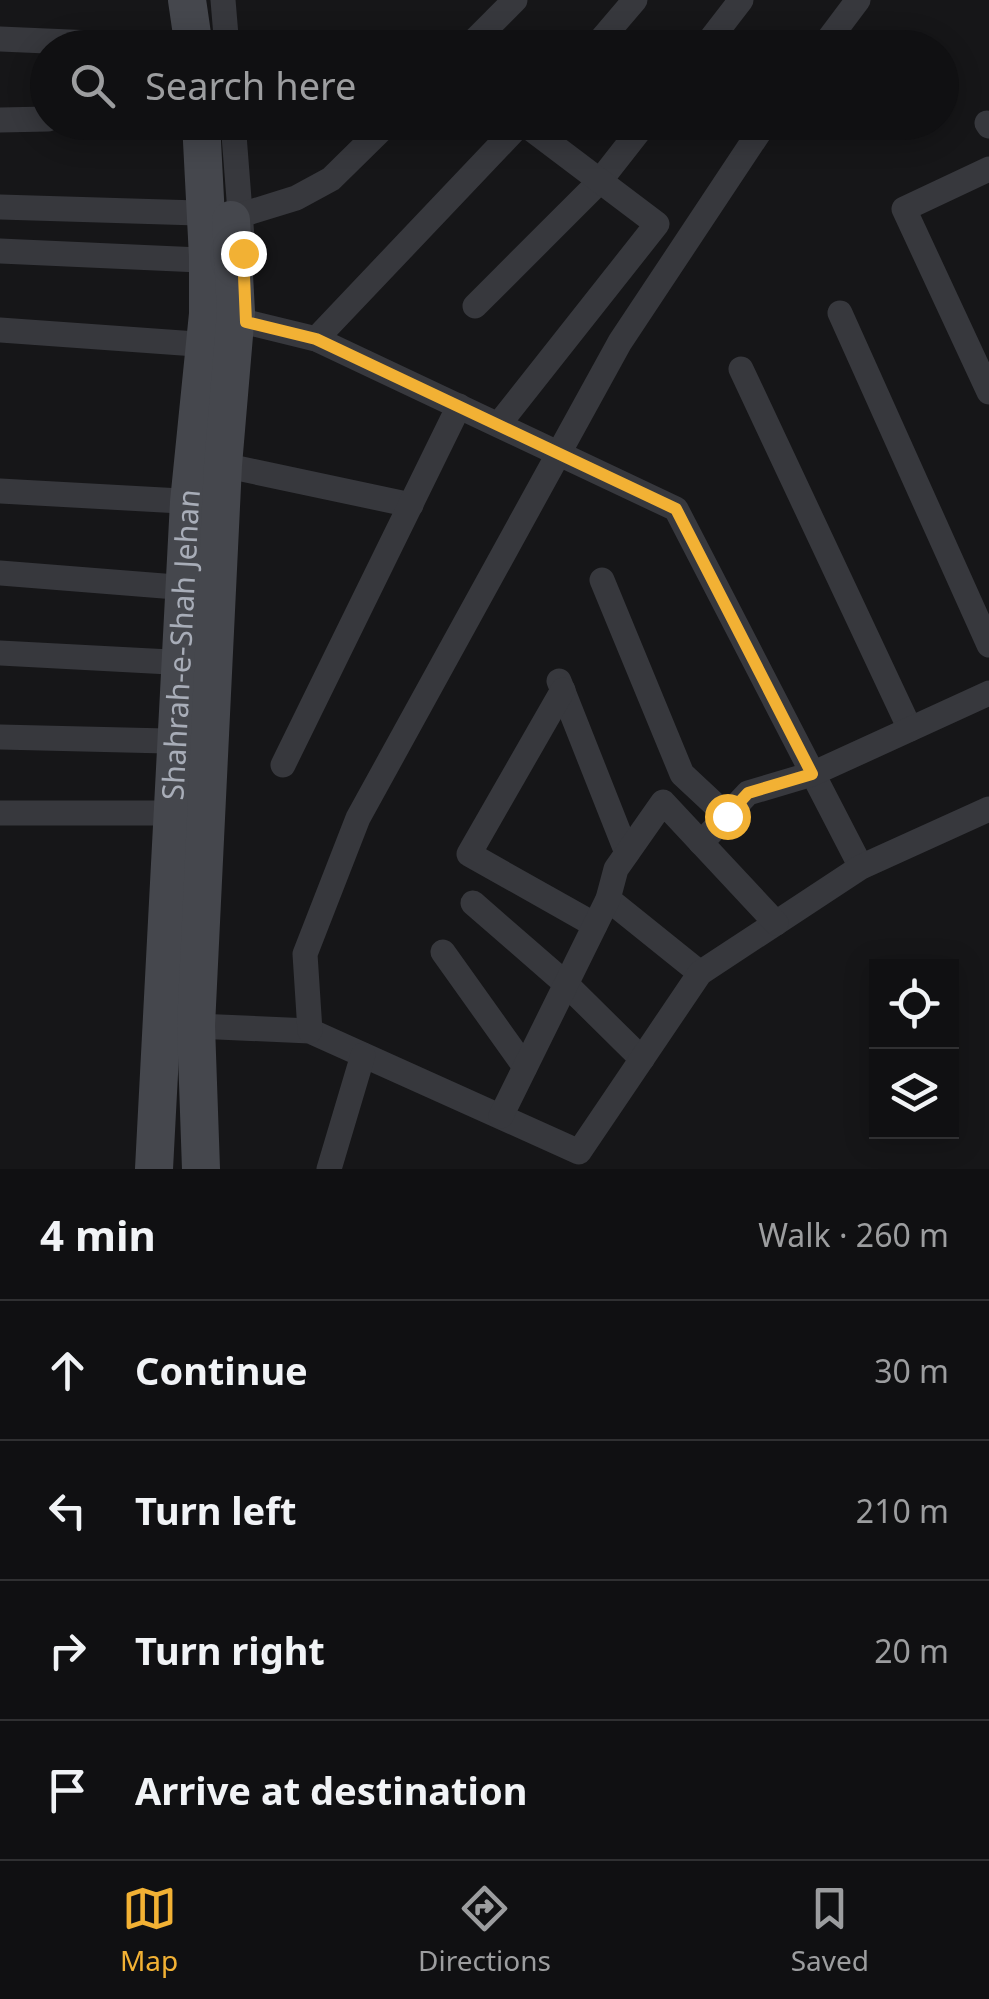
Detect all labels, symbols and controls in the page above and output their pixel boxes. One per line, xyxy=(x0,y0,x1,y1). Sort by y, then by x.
search box xyxy=(30,30,959,140)
icon: search xyxy=(65,58,120,113)
text: Search here xyxy=(145,59,356,111)
route end xyxy=(221,231,267,277)
street label: Shahrah-e-Shah Jehan xyxy=(151,487,209,801)
route start xyxy=(705,794,751,840)
map controls xyxy=(869,959,959,1139)
button: locate xyxy=(869,959,959,1049)
button: layers xyxy=(869,1049,959,1139)
text: 4 min xyxy=(40,1206,156,1263)
text: Walk · 260 m xyxy=(758,1213,949,1256)
icon: ahead xyxy=(40,1343,95,1398)
text: Continue xyxy=(135,1344,308,1396)
text: 30 m xyxy=(874,1349,949,1392)
icon: left xyxy=(40,1483,95,1538)
text: Turn left xyxy=(135,1484,297,1536)
text: 210 m xyxy=(856,1489,949,1532)
icon: right xyxy=(40,1623,95,1678)
text: Turn right xyxy=(135,1624,325,1676)
text: 20 m xyxy=(874,1629,949,1672)
icon: arrive xyxy=(40,1763,95,1818)
text: Arrive at destination xyxy=(135,1764,527,1816)
tab: Map xyxy=(120,1881,178,1979)
tab: Directions xyxy=(418,1881,551,1979)
tab: Saved xyxy=(791,1881,869,1979)

